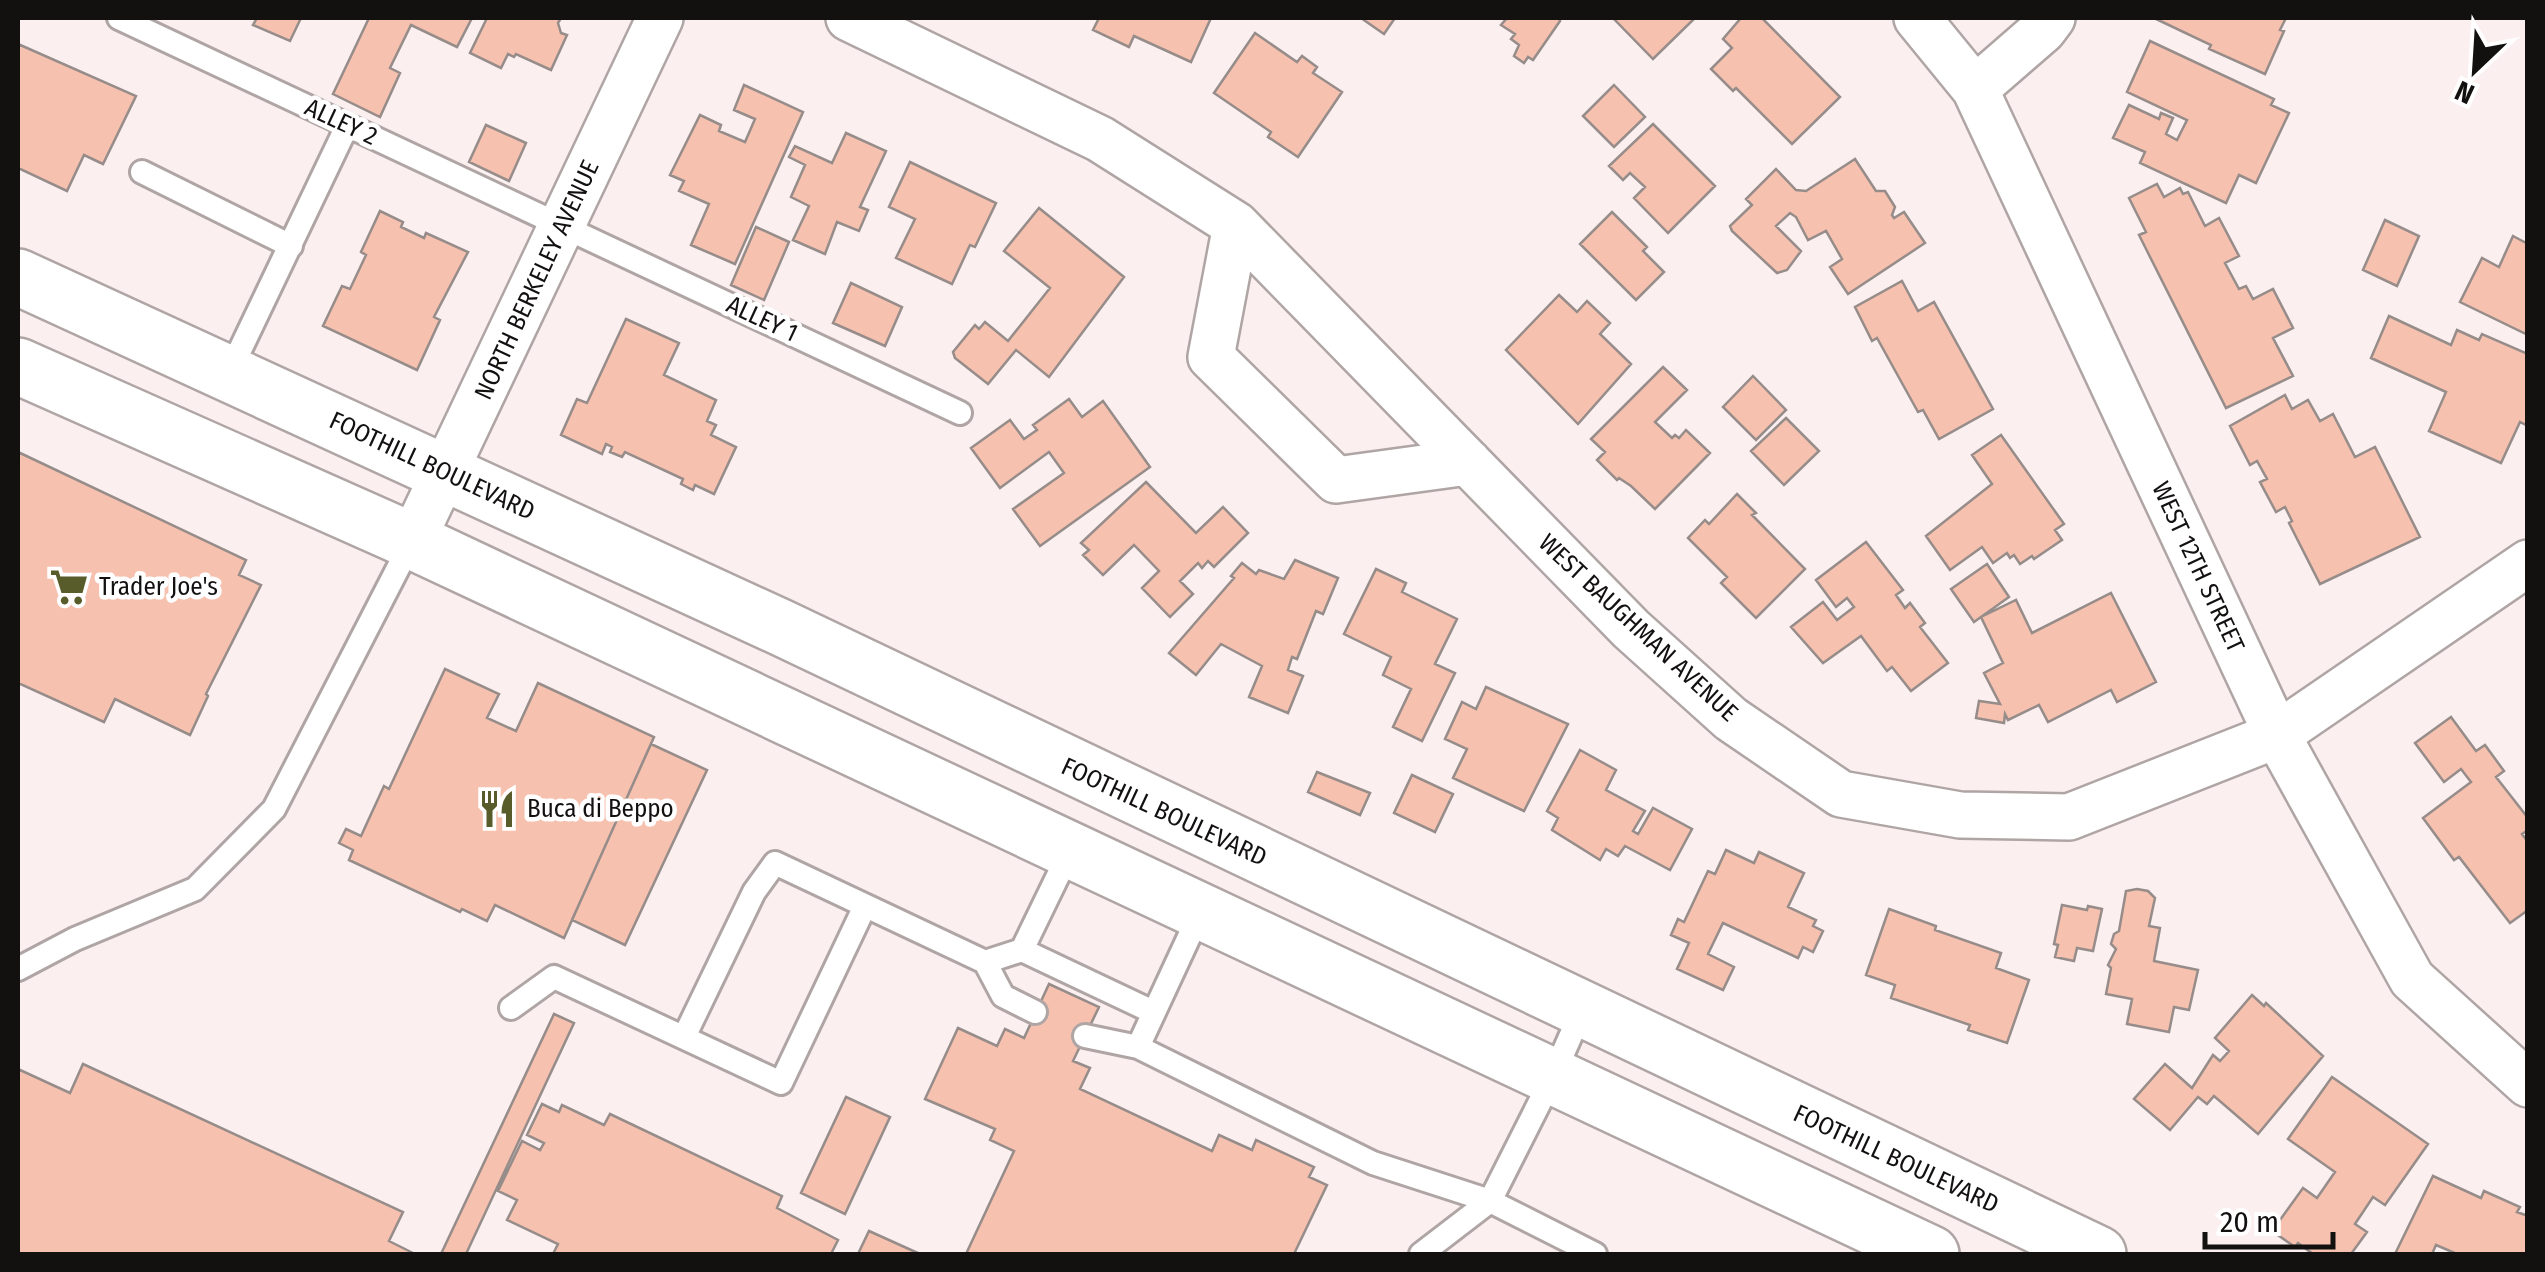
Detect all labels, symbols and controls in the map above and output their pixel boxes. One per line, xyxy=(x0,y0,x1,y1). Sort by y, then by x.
north arrow xyxy=(2425,20,2525,120)
text: N xyxy=(2450,74,2479,111)
street label: ALLEY 2 xyxy=(300,92,382,152)
street label: NORTH BERKELEY AVENUE xyxy=(468,156,606,404)
street label: ALLEY 1 xyxy=(722,290,802,348)
street label: FOOTHILL BOULEVARD xyxy=(325,405,539,527)
street label: WEST 12TH STREET xyxy=(2145,477,2251,657)
street label: WEST BAUGHMAN AVENUE xyxy=(1532,528,1744,728)
supermarket icon: Trader Joe's xyxy=(48,566,90,608)
place label: Trader Joe's xyxy=(99,572,218,602)
street label: FOOTHILL BOULEVARD xyxy=(1057,751,1271,873)
restaurant icon: Buca di Beppo xyxy=(476,788,518,830)
place label: Buca di Beppo xyxy=(527,794,674,824)
street label: FOOTHILL BOULEVARD xyxy=(1789,1098,2003,1220)
scale bar xyxy=(2205,1187,2332,1249)
text: 20 m xyxy=(2220,1204,2279,1240)

